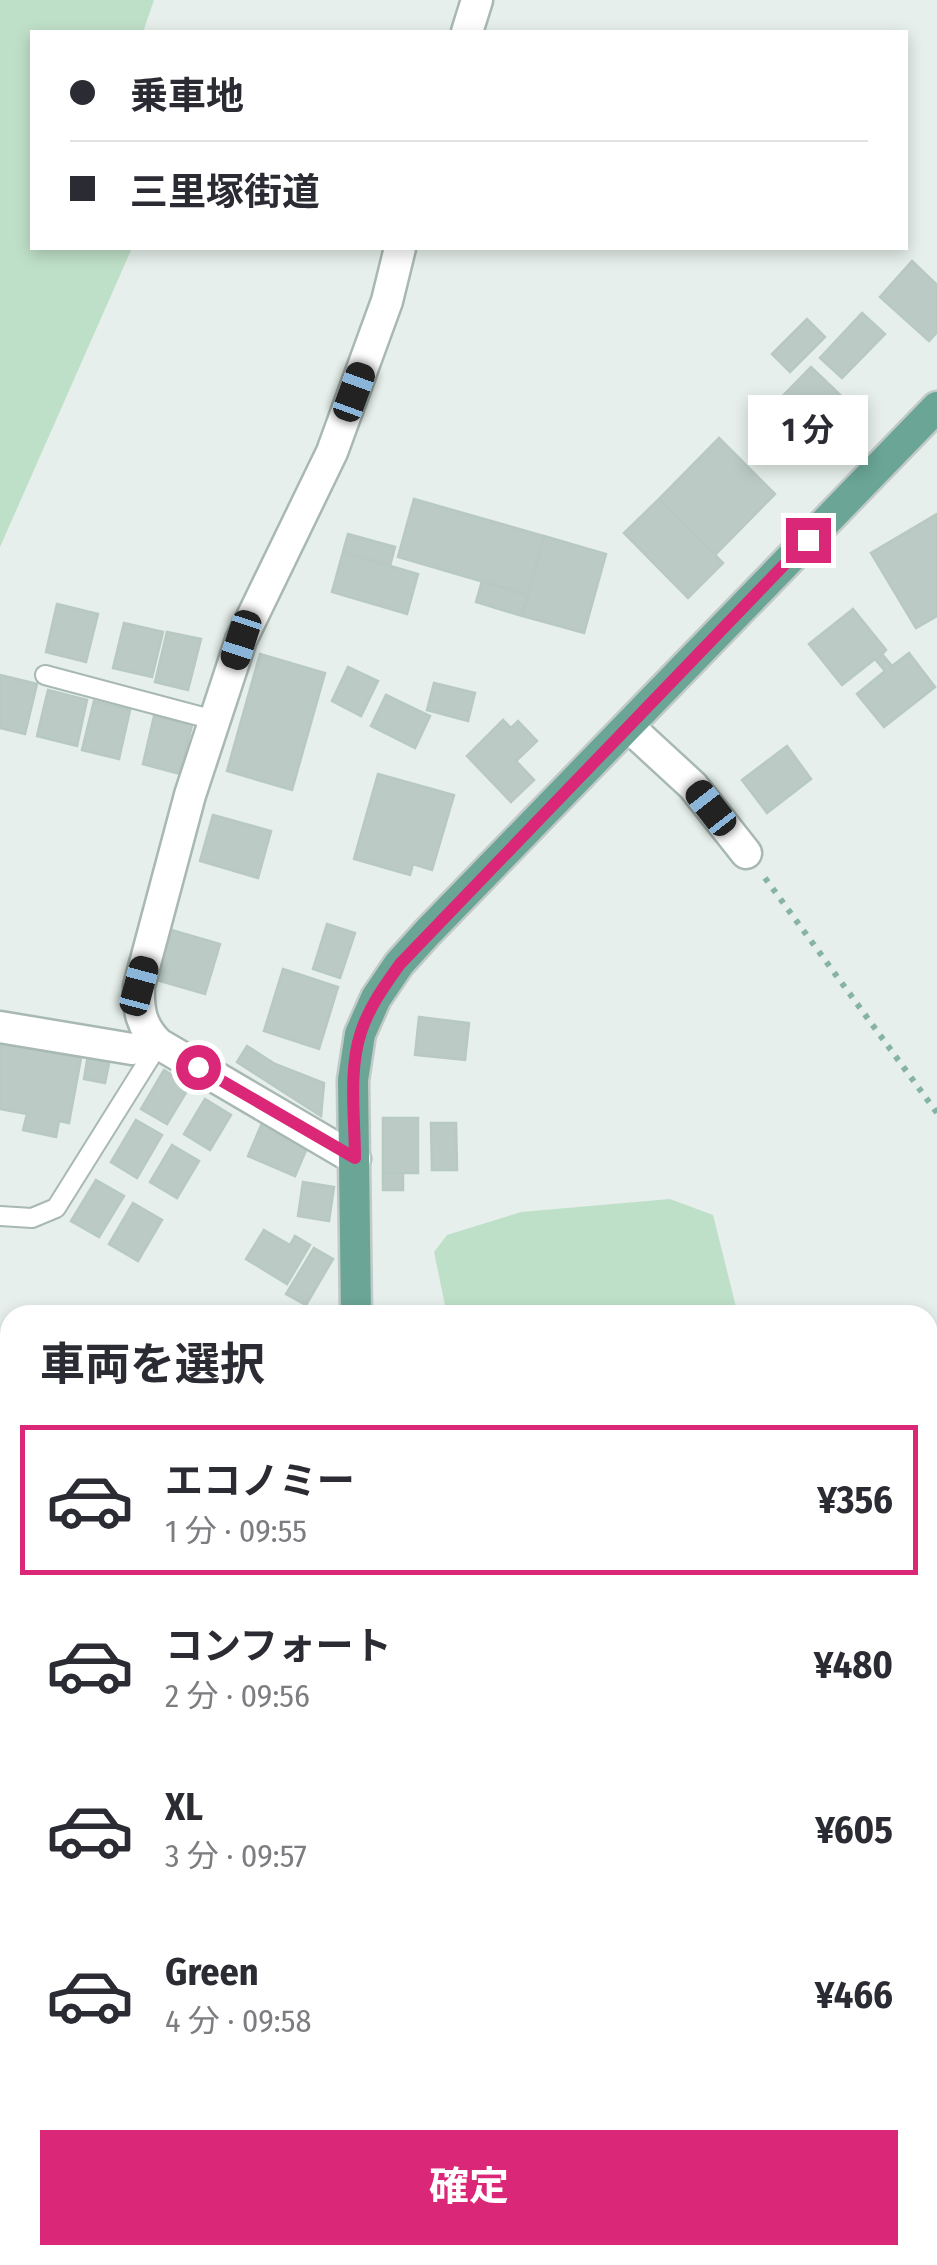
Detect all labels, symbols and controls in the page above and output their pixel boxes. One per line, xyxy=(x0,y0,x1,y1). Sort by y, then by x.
text: 乗車地 xyxy=(130,73,244,119)
text: 三里塚街道 xyxy=(130,169,320,215)
car xyxy=(330,359,378,425)
callout: 1 分 xyxy=(748,395,868,465)
text: 1 分 xyxy=(782,411,834,449)
route end xyxy=(786,518,831,563)
car xyxy=(217,607,265,673)
car xyxy=(681,775,741,841)
car xyxy=(117,953,161,1019)
route start xyxy=(176,1045,221,1090)
text: 車両を選択 xyxy=(40,1338,265,1392)
icon: car xyxy=(45,1455,135,1545)
text: エコノミー xyxy=(165,1458,355,1504)
text: ¥356 xyxy=(817,1477,893,1523)
text: 1 分 · 09:55 xyxy=(165,1512,307,1550)
icon: car xyxy=(45,1620,135,1710)
text: コンフォート xyxy=(165,1623,392,1669)
text: ¥480 xyxy=(814,1642,893,1688)
text: 2 分 · 09:56 xyxy=(165,1677,310,1715)
text: XL xyxy=(165,1784,203,1830)
icon: car xyxy=(45,1785,135,1875)
text: ¥605 xyxy=(815,1807,893,1853)
text: 3 分 · 09:57 xyxy=(165,1837,307,1875)
text: Green xyxy=(165,1949,259,1995)
icon: car xyxy=(45,1950,135,2040)
text: ¥466 xyxy=(815,1972,893,2018)
text: 4 分 · 09:58 xyxy=(165,2002,311,2040)
button: 確定 xyxy=(40,2130,898,2245)

